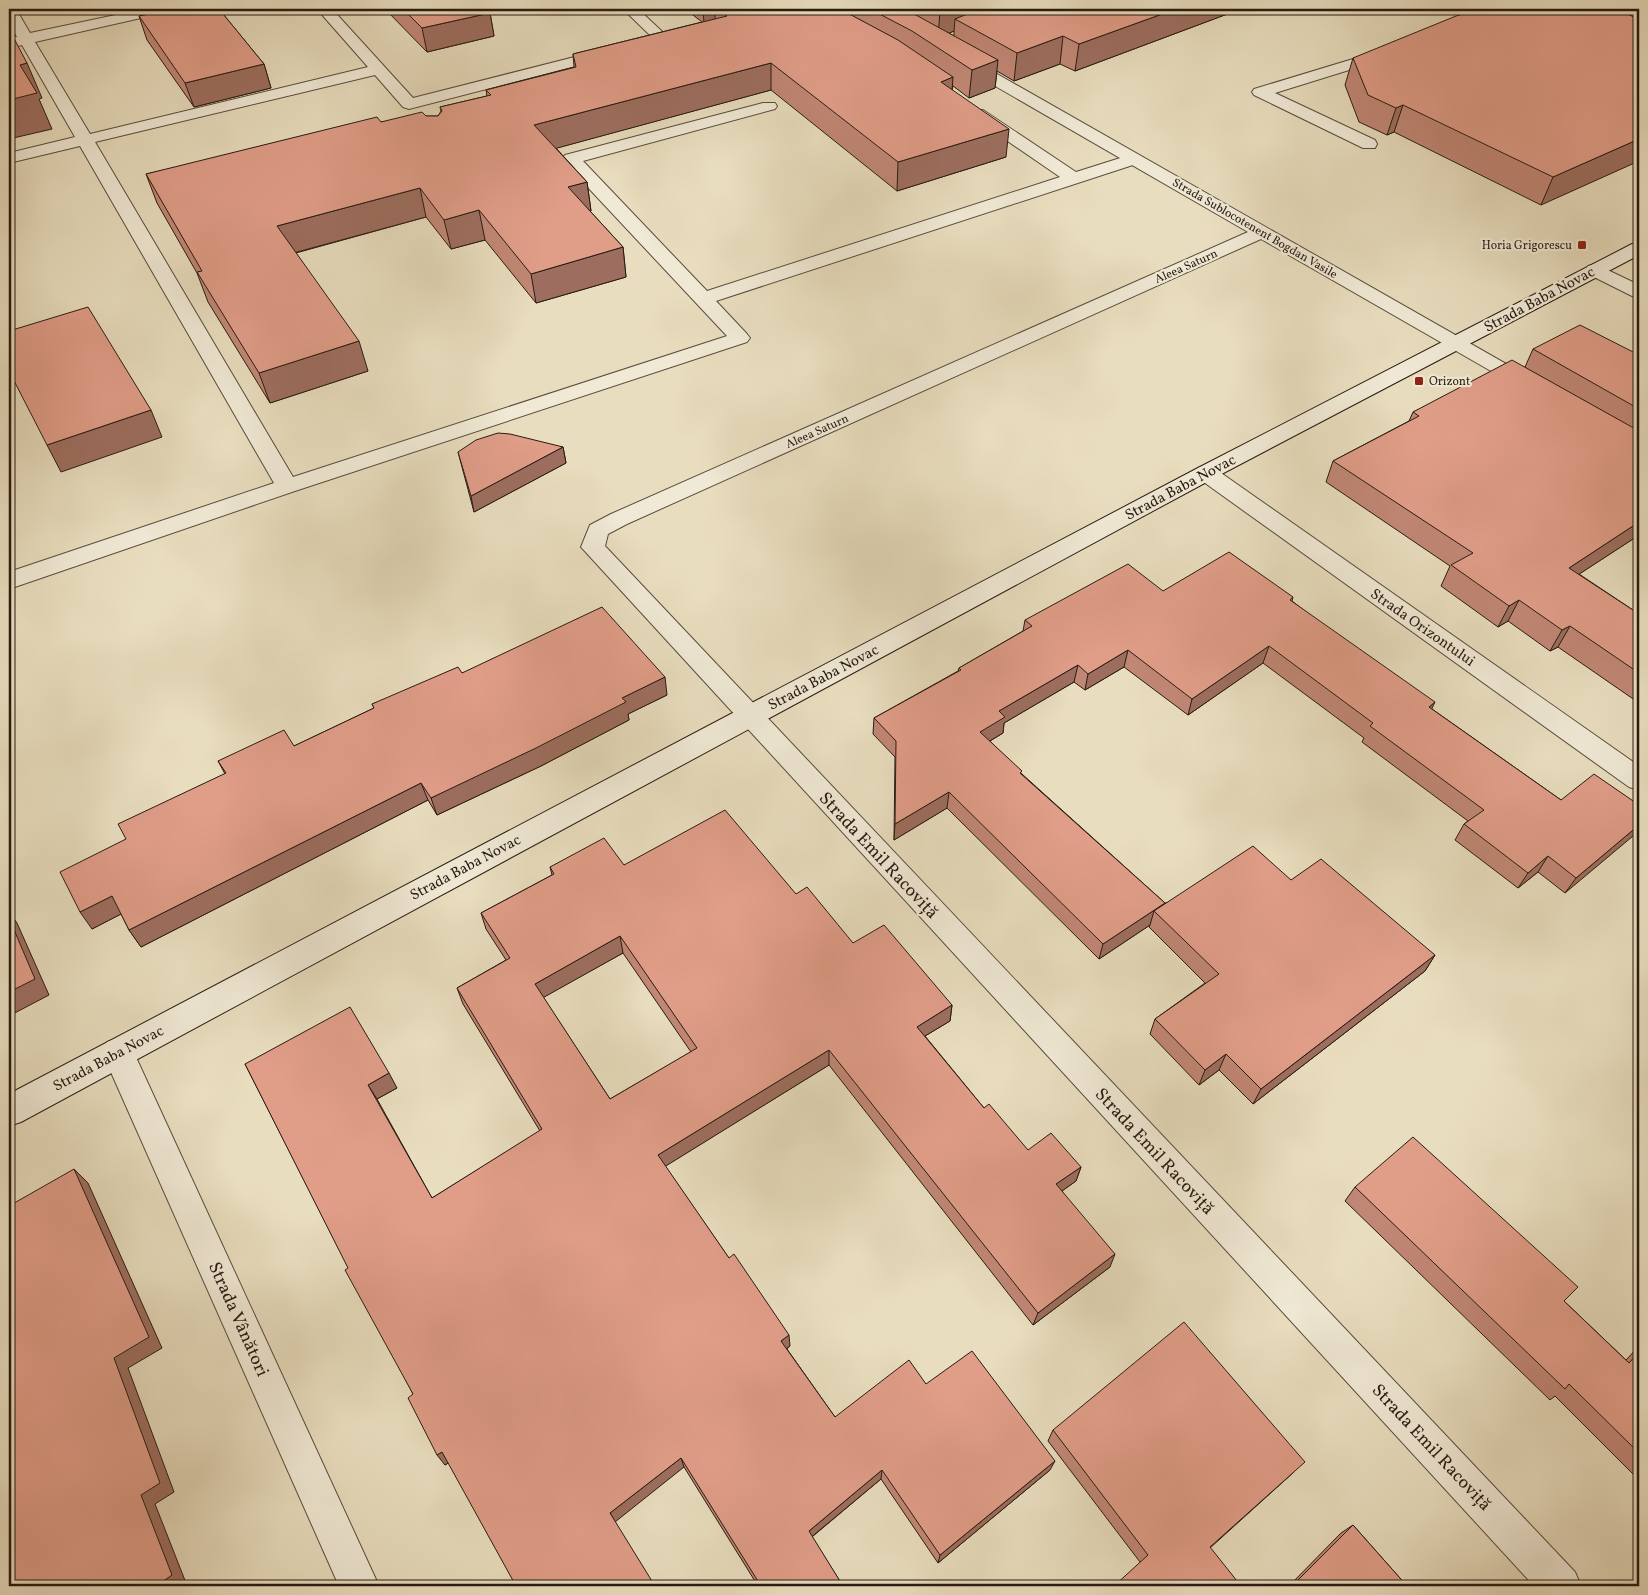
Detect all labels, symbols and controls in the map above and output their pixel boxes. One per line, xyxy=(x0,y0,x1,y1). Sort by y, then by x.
street label: Strada Sublocotenent Bogdan Vasile xyxy=(1169,175,1340,283)
place label: Horia Grigorescu xyxy=(1482,238,1572,254)
marker: Horia Grigorescu xyxy=(1576,239,1588,251)
street label: Aleea Saturn xyxy=(1152,246,1220,288)
street label: Strada Baba Novac xyxy=(1481,262,1599,338)
place label: Orizont xyxy=(1429,374,1470,390)
marker: Orizont xyxy=(1413,375,1425,387)
street label: Aleea Saturn xyxy=(783,411,851,453)
street label: Strada Baba Novac xyxy=(1122,450,1240,526)
street label: Strada Orizontului xyxy=(1365,584,1479,672)
street label: Strada Baba Novac xyxy=(765,640,883,716)
street label: Strada Emil Racoviță xyxy=(812,787,944,925)
street label: Strada Baba Novac xyxy=(407,830,525,906)
street label: Strada Baba Novac xyxy=(50,1021,168,1097)
street label: Strada Emil Racoviță xyxy=(1088,1083,1220,1221)
street label: Strada Vânători xyxy=(201,1258,274,1381)
street label: Strada Emil Racoviță xyxy=(1365,1379,1497,1517)

